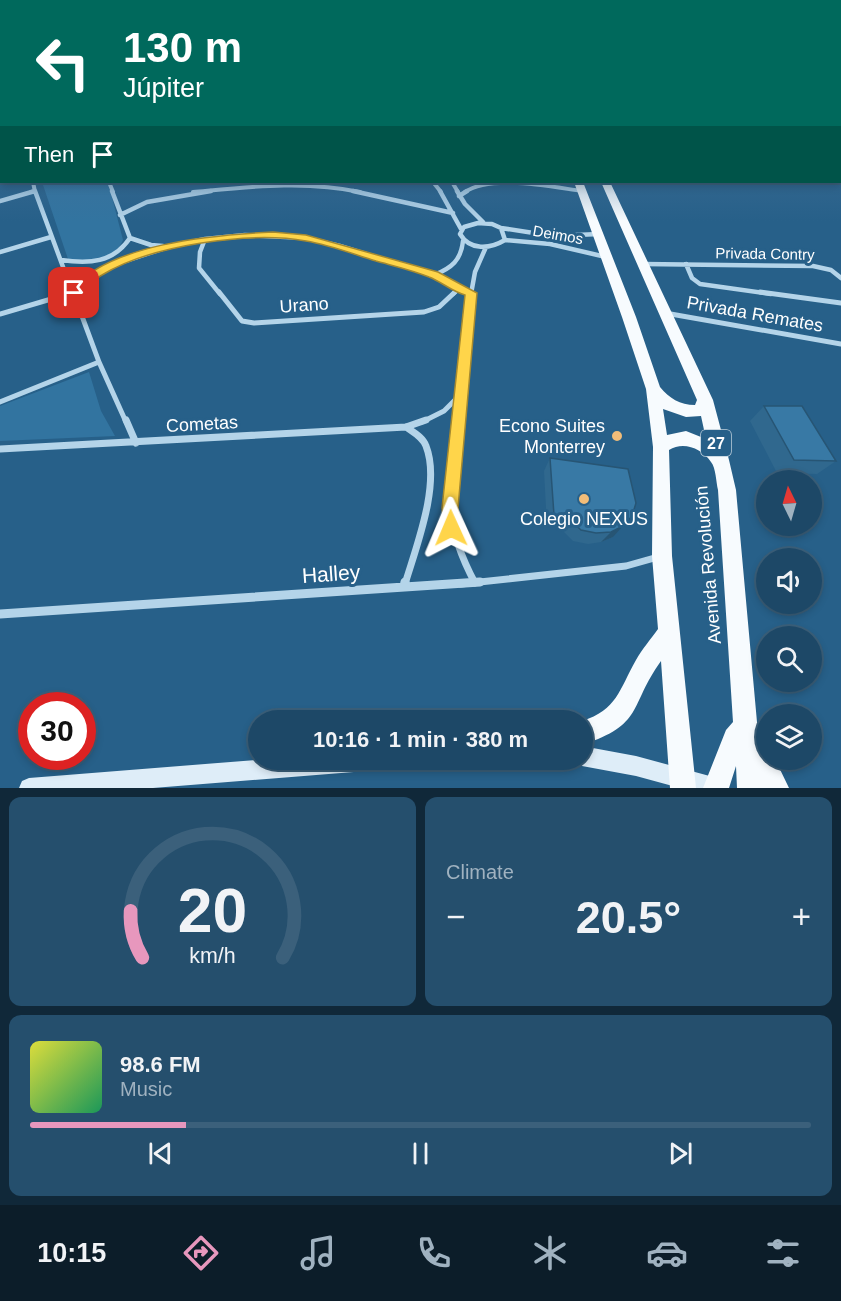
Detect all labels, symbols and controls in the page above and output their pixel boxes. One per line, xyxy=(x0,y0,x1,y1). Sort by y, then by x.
icon: left xyxy=(24,24,102,102)
text: 130 m xyxy=(123,24,242,71)
text: Júpiter xyxy=(123,73,204,103)
icon: arrive xyxy=(86,138,119,171)
text: Then xyxy=(24,142,74,167)
street label: Deimos xyxy=(532,222,585,247)
street label: Privada Contry xyxy=(715,244,815,263)
pin xyxy=(48,267,99,318)
icon: arrive xyxy=(57,276,90,309)
street label: Privada Remates xyxy=(685,292,825,336)
street label: Urano xyxy=(279,293,329,317)
street label: Cometas xyxy=(166,412,238,436)
place label: Econo Suites Monterrey xyxy=(499,416,605,457)
marker: Econo Suites Monterrey xyxy=(610,429,624,443)
road number: 27 xyxy=(701,430,731,456)
north arrow xyxy=(756,470,822,536)
map controls xyxy=(756,470,822,770)
street label: Avenida Revolución xyxy=(691,485,725,645)
marker: Colegio NEXUS xyxy=(577,492,591,506)
position arrow xyxy=(419,496,483,560)
place label: Colegio NEXUS xyxy=(520,509,648,529)
button: sound xyxy=(756,548,822,614)
street label: Halley xyxy=(301,560,361,587)
button: search xyxy=(756,626,822,692)
speed limit sign: 30 xyxy=(18,692,96,770)
button: layers xyxy=(756,704,822,770)
text: 10:16 · 1 min · 380 m xyxy=(313,727,528,752)
text: Climate xyxy=(446,861,514,883)
text: 20 xyxy=(178,876,247,945)
text: 20.5° xyxy=(576,892,681,943)
text: − xyxy=(446,898,465,935)
text: + xyxy=(792,898,811,935)
text: km/h xyxy=(189,945,236,969)
text: 98.6 FM xyxy=(120,1052,201,1077)
text: Music xyxy=(120,1078,172,1100)
icon: previous xyxy=(144,1137,177,1170)
icon: pause xyxy=(404,1137,437,1170)
icon: next xyxy=(664,1137,697,1170)
icon: directions xyxy=(180,1232,222,1274)
icon: music xyxy=(297,1232,339,1274)
icon: phone xyxy=(413,1232,455,1274)
icon: climate xyxy=(529,1232,571,1274)
icon: car xyxy=(646,1232,688,1274)
icon: filters xyxy=(762,1232,804,1274)
text: 10:15 xyxy=(37,1238,106,1268)

